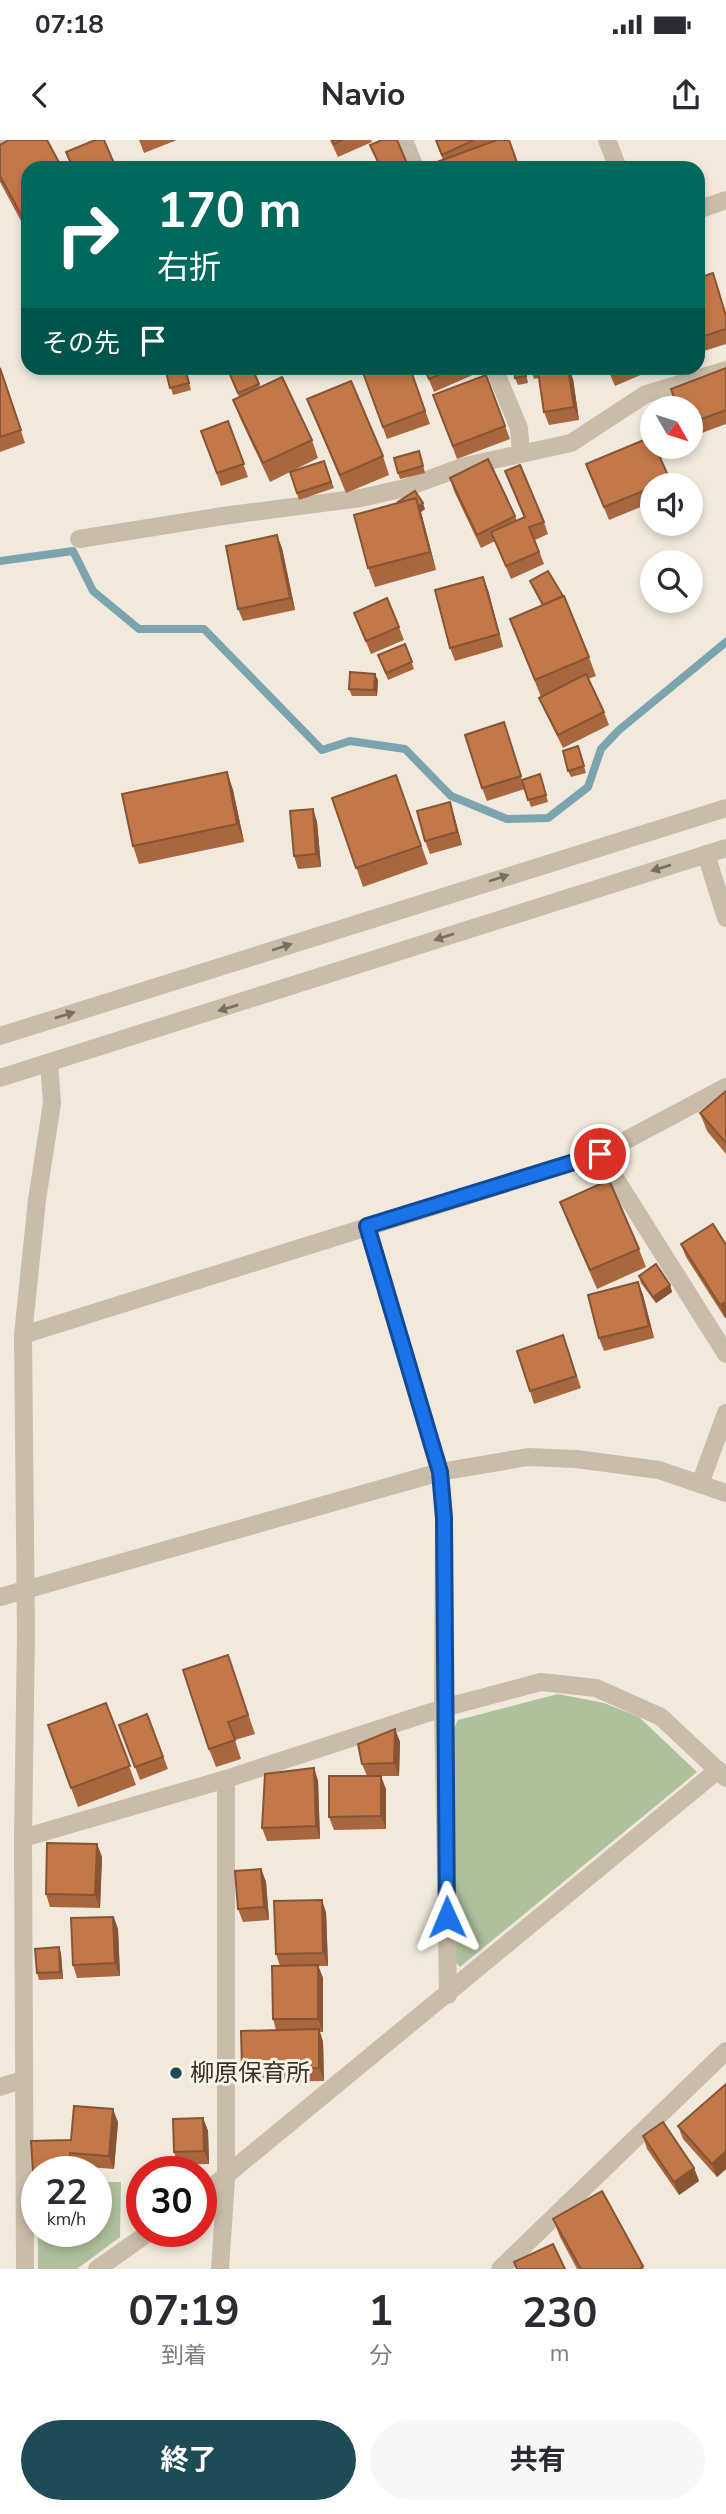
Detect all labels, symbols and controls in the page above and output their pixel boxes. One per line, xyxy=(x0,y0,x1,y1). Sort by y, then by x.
text: 07:18 xyxy=(35,7,104,42)
text: Navio xyxy=(321,73,405,116)
icon: back xyxy=(21,76,59,114)
icon: share xyxy=(667,76,705,114)
text: 170 m xyxy=(157,177,301,244)
icon: right xyxy=(42,189,133,280)
text: 右折 xyxy=(157,246,221,289)
icon: arrive xyxy=(134,322,172,360)
text: その先 xyxy=(42,326,120,361)
north arrow xyxy=(640,396,704,458)
map controls xyxy=(640,396,703,613)
button: sound xyxy=(640,473,703,536)
button: search xyxy=(640,550,703,613)
one-way arrow xyxy=(650,864,671,874)
one-way arrow xyxy=(489,872,510,883)
one-way arrow xyxy=(433,932,454,943)
one-way arrow xyxy=(272,941,293,952)
one-way arrow xyxy=(217,1003,238,1013)
one-way arrow xyxy=(55,1010,76,1020)
pin xyxy=(570,1124,630,1184)
icon: arrive xyxy=(581,1135,619,1173)
position arrow xyxy=(410,1880,484,1954)
place label: 柳原保育所 xyxy=(190,2057,310,2089)
marker: 柳原保育所 xyxy=(168,2065,184,2081)
speed limit sign: 30 xyxy=(126,2156,217,2247)
text: 22 xyxy=(45,2169,88,2216)
text: km/h xyxy=(47,2207,86,2231)
text: 07:19 xyxy=(128,2283,240,2340)
text: 1 xyxy=(368,2283,393,2340)
text: 230 xyxy=(522,2285,597,2342)
text: m xyxy=(550,2338,570,2369)
text: 到着 xyxy=(161,2340,207,2371)
text: 分 xyxy=(369,2340,392,2371)
button: 終了 xyxy=(21,2420,356,2500)
button: 共有 xyxy=(370,2420,705,2500)

